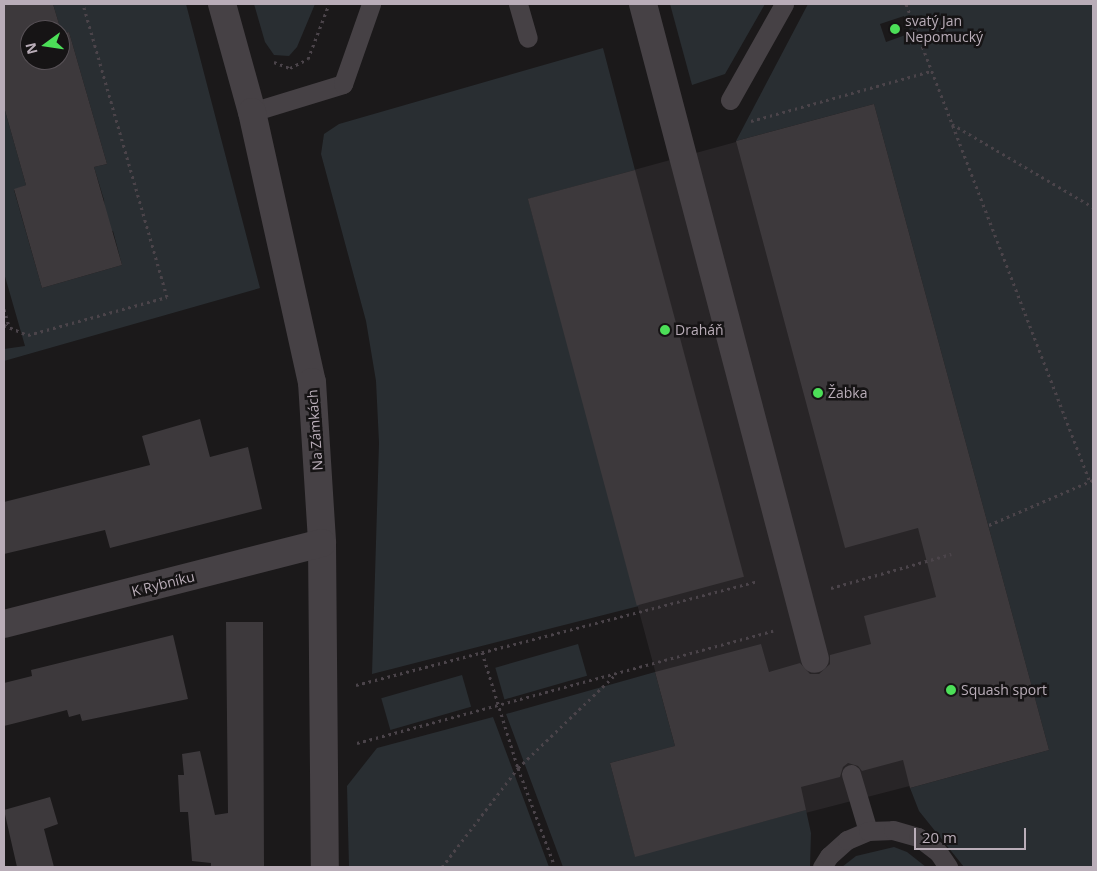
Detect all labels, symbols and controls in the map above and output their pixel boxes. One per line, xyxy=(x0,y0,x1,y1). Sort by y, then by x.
place label: svatý Jan Nepomucký xyxy=(905,13,983,46)
north arrow xyxy=(20,20,70,70)
marker: svatý Jan Nepomucký xyxy=(889,23,901,35)
text: N xyxy=(20,41,42,56)
place label: Draháň xyxy=(675,322,724,338)
marker: Draháň xyxy=(659,324,671,336)
place label: Žabka xyxy=(828,385,867,401)
marker: Žabka xyxy=(812,387,824,399)
street label: Na Zámkách xyxy=(304,389,326,471)
street label: K Rybníku xyxy=(130,568,196,600)
place label: Squash sport xyxy=(961,682,1047,698)
marker: Squash sport xyxy=(945,684,957,696)
scale bar xyxy=(917,818,1030,850)
text: 20 m xyxy=(922,827,957,847)

